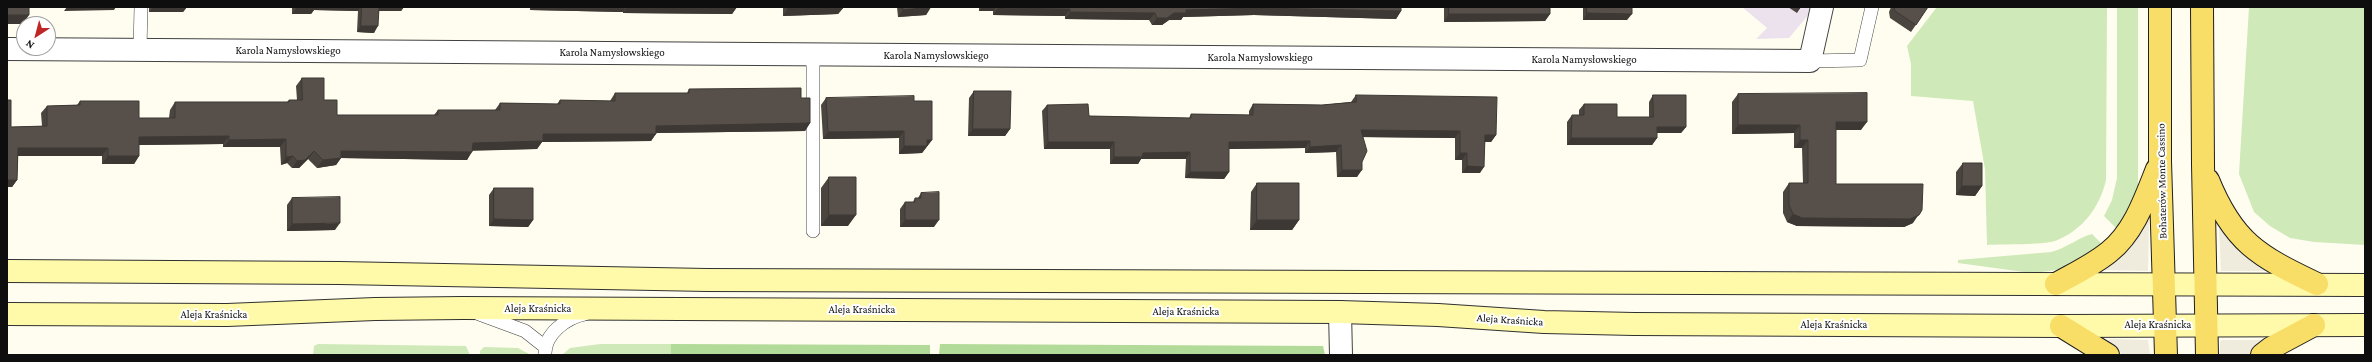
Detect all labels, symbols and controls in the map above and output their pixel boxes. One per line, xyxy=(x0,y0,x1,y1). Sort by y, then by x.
north arrow xyxy=(16,16,56,56)
text: N xyxy=(23,38,36,52)
street label: Karola Namysłowskiego xyxy=(235,44,341,58)
street label: Karola Namysłowskiego xyxy=(559,46,665,60)
street label: Karola Namysłowskiego xyxy=(883,49,989,63)
street label: Karola Namysłowskiego xyxy=(1207,51,1313,65)
street label: Karola Namysłowskiego xyxy=(1531,53,1637,67)
street label: Bohaterów Monte Cassino xyxy=(2154,123,2170,239)
street label: Aleja Kraśnicka xyxy=(505,302,571,316)
street label: Aleja Kraśnicka xyxy=(829,303,895,317)
street label: Aleja Kraśnicka xyxy=(1153,305,1219,319)
street label: Aleja Kraśnicka xyxy=(181,308,247,322)
street label: Aleja Kraśnicka xyxy=(1476,311,1544,329)
street label: Aleja Kraśnicka xyxy=(1801,318,1867,332)
street label: Aleja Kraśnicka xyxy=(2125,318,2191,332)

